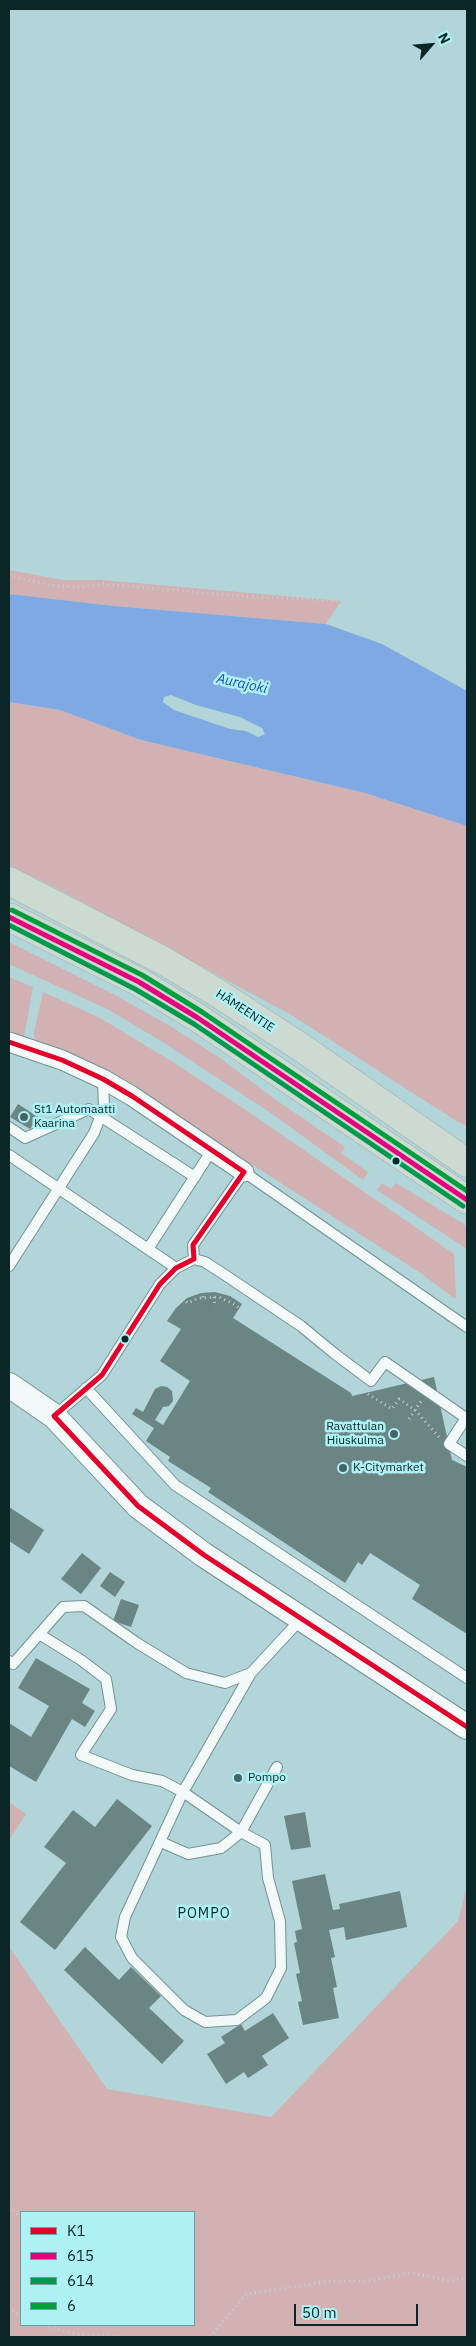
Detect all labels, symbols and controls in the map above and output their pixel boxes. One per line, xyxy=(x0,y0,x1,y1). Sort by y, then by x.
north arrow xyxy=(406,20,456,70)
text: N xyxy=(434,30,455,47)
water label: Aurajoki xyxy=(215,670,269,698)
street label: HÄMEENTIE xyxy=(213,987,277,1035)
place label: St1 Automaatti Kaarina xyxy=(34,1103,115,1131)
marker: St1 Automaatti Kaarina xyxy=(18,1111,30,1123)
unlabelled marker xyxy=(391,1156,401,1166)
unlabelled marker xyxy=(120,1334,130,1344)
place label: Ravattulan Hiuskulma xyxy=(326,1420,384,1448)
marker: Ravattulan Hiuskulma xyxy=(388,1428,400,1440)
place label: K-Citymarket xyxy=(353,1461,424,1475)
marker: K-Citymarket xyxy=(337,1462,349,1474)
place label: Pompo xyxy=(248,1771,286,1785)
marker: Pompo xyxy=(232,1772,244,1784)
district label: POMPO xyxy=(177,1906,231,1922)
legend xyxy=(20,2211,195,2326)
text: K1 xyxy=(67,2221,86,2240)
text: 615 xyxy=(67,2246,94,2265)
text: 614 xyxy=(67,2271,94,2290)
scale bar xyxy=(296,2294,420,2326)
text: 6 xyxy=(67,2296,76,2315)
text: 50 m xyxy=(302,2303,337,2322)

